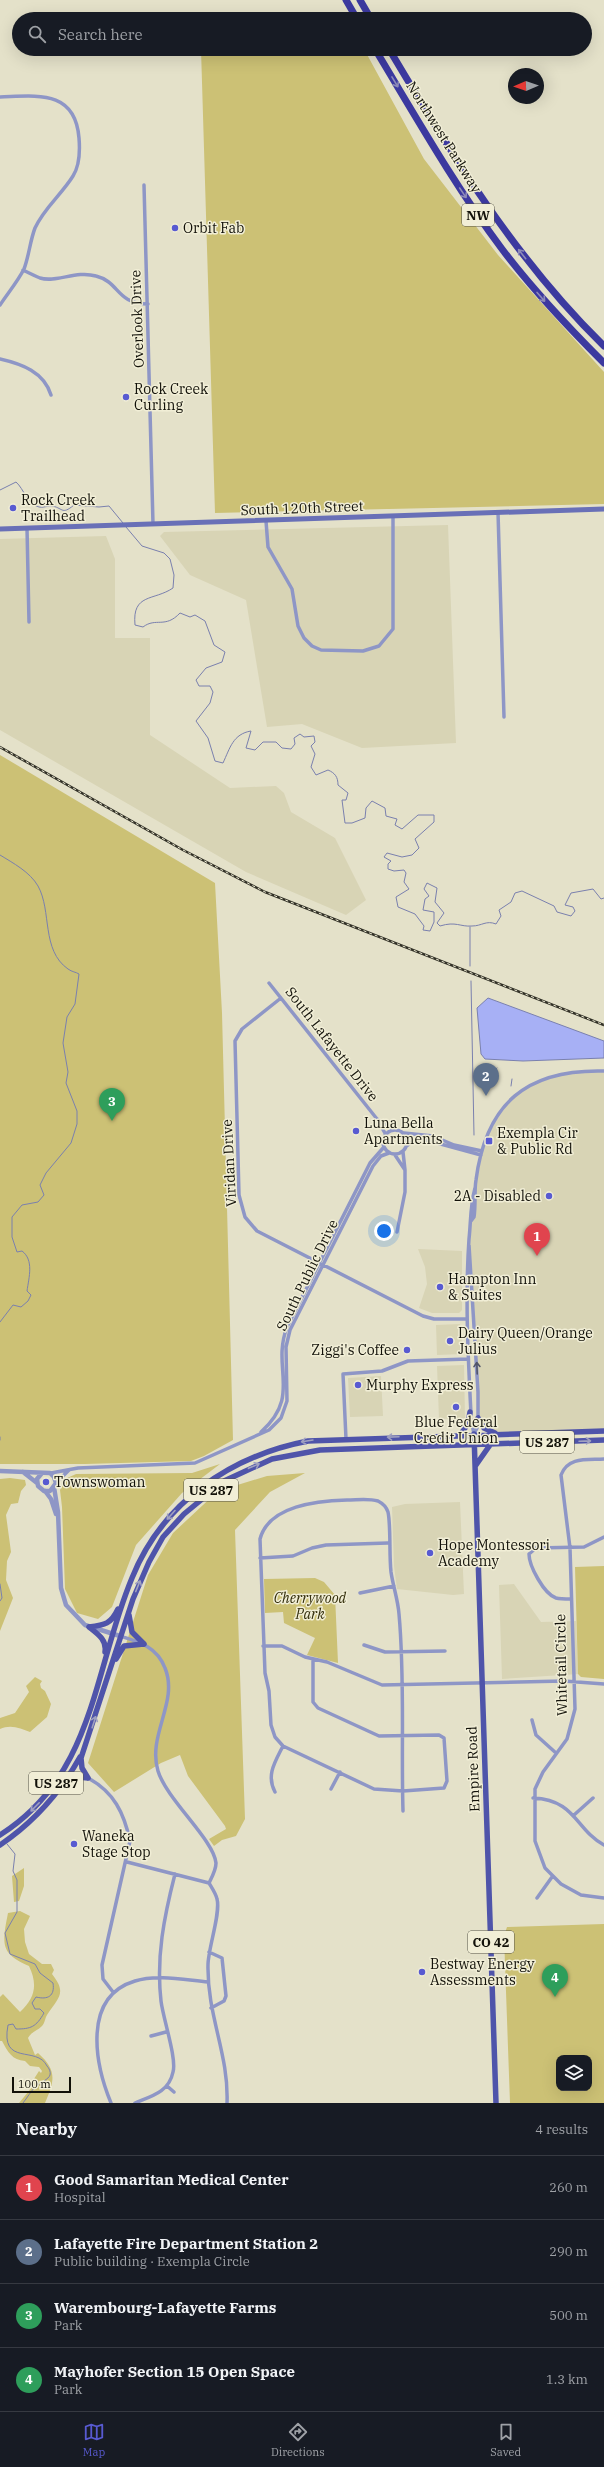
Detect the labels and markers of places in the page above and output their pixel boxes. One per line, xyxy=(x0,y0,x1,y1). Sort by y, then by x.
place label: Orbit Fab xyxy=(183,219,244,237)
marker: Orbit Fab xyxy=(170,223,180,233)
place label: Rock Creek Curling xyxy=(134,380,209,414)
marker: Rock Creek Curling xyxy=(121,392,131,402)
place label: Rock Creek Trailhead xyxy=(21,491,96,525)
marker: Rock Creek Trailhead xyxy=(8,503,18,513)
pin: 2 xyxy=(473,1063,499,1096)
pin: 3 xyxy=(99,1088,125,1121)
place label: Luna Bella Apartments xyxy=(364,1114,443,1148)
place label: Exempla Cir & Public Rd xyxy=(497,1124,579,1158)
marker: Luna Bella Apartments xyxy=(351,1126,361,1136)
marker: Exempla Cir & Public Rd xyxy=(484,1136,494,1146)
place label: 2A - Disabled xyxy=(454,1187,541,1205)
marker: 2A - Disabled xyxy=(544,1191,554,1201)
pin: 1 xyxy=(524,1223,550,1256)
place label: Hampton Inn & Suites xyxy=(448,1270,536,1304)
marker: Hampton Inn & Suites xyxy=(435,1282,445,1292)
place label: Dairy Queen/Orange Julius xyxy=(458,1324,593,1358)
marker: Dairy Queen/Orange Julius xyxy=(445,1336,455,1346)
place label: Ziggi's Coffee xyxy=(311,1341,399,1359)
marker: Ziggi's Coffee xyxy=(402,1345,412,1355)
place label: Murphy Express xyxy=(366,1376,474,1394)
marker: Murphy Express xyxy=(353,1380,363,1390)
marker: Blue Federal Credit Union xyxy=(451,1402,461,1412)
place label: Blue Federal Credit Union xyxy=(414,1413,498,1447)
place label: Townswoman xyxy=(54,1473,146,1491)
marker: Townswoman xyxy=(41,1477,51,1487)
place label: Hope Montessori Academy xyxy=(438,1536,550,1570)
marker: Hope Montessori Academy xyxy=(425,1548,435,1558)
place label: Waneka Stage Stop xyxy=(82,1827,151,1861)
marker: Waneka Stage Stop xyxy=(69,1839,79,1849)
place label: Bestway Energy Assessments xyxy=(430,1955,535,1989)
pin: 4 xyxy=(542,1964,568,1997)
marker: Bestway Energy Assessments xyxy=(417,1967,427,1977)

